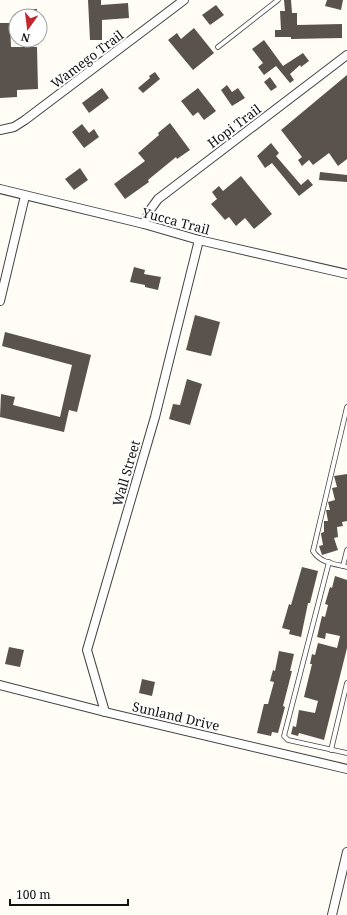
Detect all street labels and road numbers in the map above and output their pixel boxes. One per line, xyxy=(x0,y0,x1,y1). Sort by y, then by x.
street label: Wamego Trail xyxy=(47,26,127,92)
street label: Hopi Trail xyxy=(204,100,264,152)
street label: Yucca Trail xyxy=(139,203,212,239)
street label: Wall Street xyxy=(108,438,144,508)
street label: Sunland Drive xyxy=(131,697,221,735)

